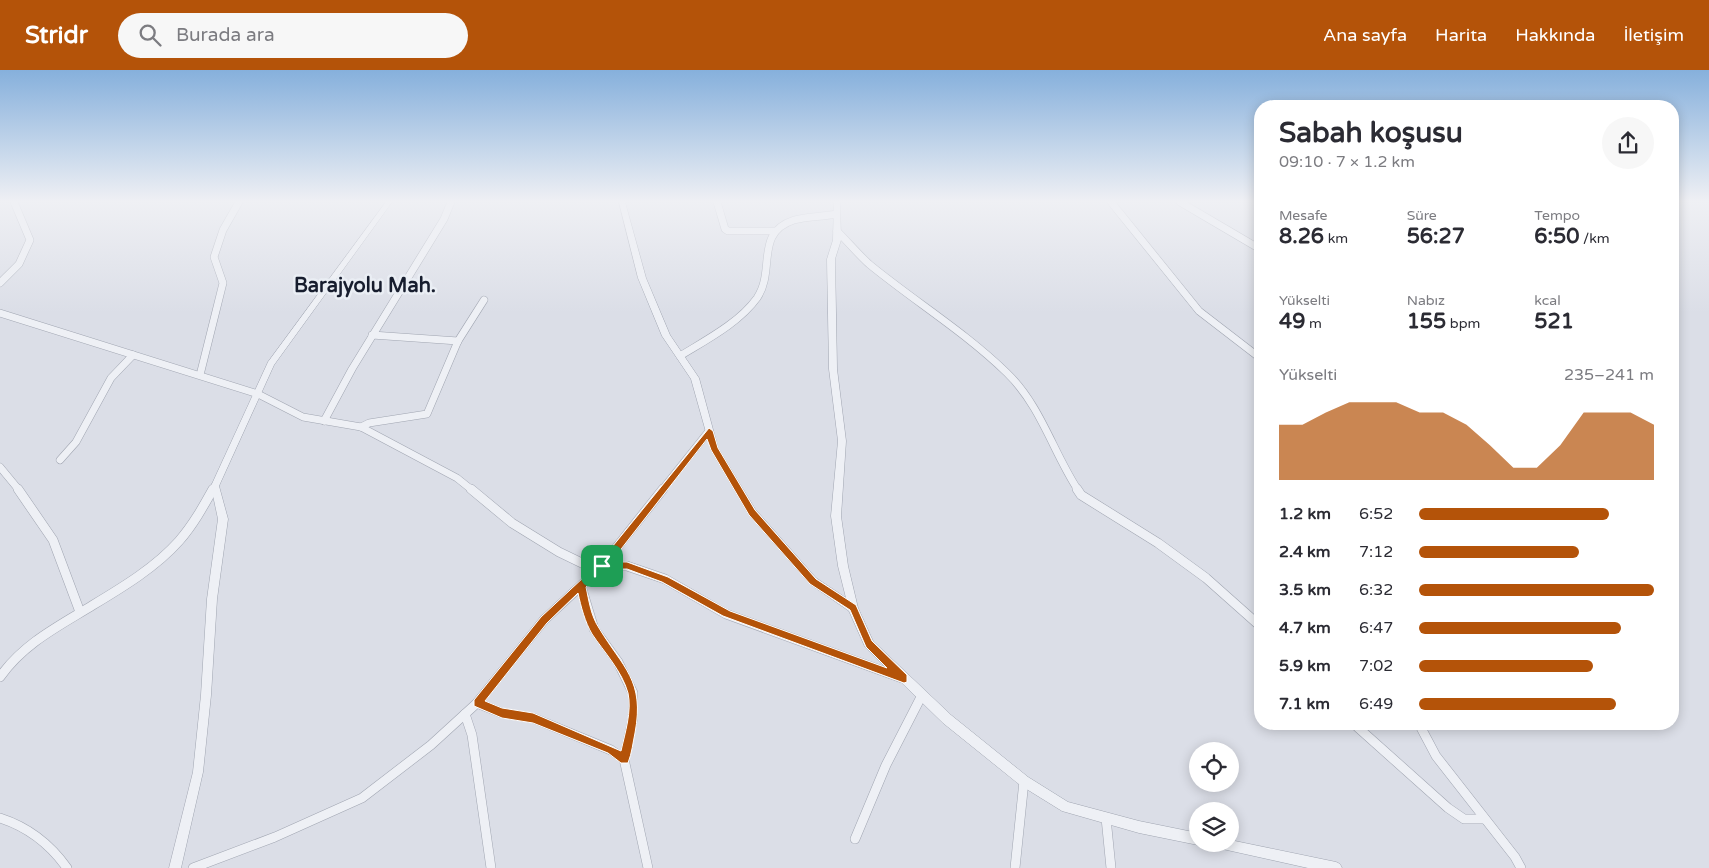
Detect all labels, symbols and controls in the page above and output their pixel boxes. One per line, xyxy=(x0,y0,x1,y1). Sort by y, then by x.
search box xyxy=(118,13,468,58)
text: Stridr xyxy=(25,21,88,50)
icon: search xyxy=(136,21,164,49)
text: Burada ara xyxy=(176,24,275,46)
text: Ana sayfa xyxy=(1323,24,1407,46)
text: Harita xyxy=(1435,24,1487,46)
text: Hakkında xyxy=(1515,24,1595,46)
text: İletişim xyxy=(1623,24,1684,46)
text: Sabah koşusu xyxy=(1279,116,1463,150)
button: share xyxy=(1602,117,1654,169)
text: 09:10 · 7 × 1.2 km xyxy=(1279,152,1415,172)
text: Mesafe xyxy=(1279,207,1328,224)
text: Süre xyxy=(1407,207,1437,224)
text: Tempo xyxy=(1534,207,1580,224)
text: 8.26 xyxy=(1279,224,1324,249)
text: 56:27 xyxy=(1407,224,1465,249)
text: 6:50 xyxy=(1534,224,1579,249)
text: km xyxy=(1324,230,1348,247)
text: /km xyxy=(1579,230,1610,247)
district label: Barajyolu Mah. xyxy=(294,274,436,298)
text: Yükselti xyxy=(1279,292,1330,309)
text: Nabız xyxy=(1407,292,1445,309)
text: kcal xyxy=(1534,292,1561,309)
text: 49 xyxy=(1279,309,1305,334)
text: 155 xyxy=(1407,309,1446,334)
text: 521 xyxy=(1534,309,1574,334)
text: m xyxy=(1305,315,1322,332)
text: bpm xyxy=(1446,315,1480,332)
text: Yükselti xyxy=(1279,365,1337,385)
text: 235–241 m xyxy=(1564,365,1654,385)
text: 1.2 km xyxy=(1279,504,1331,524)
text: 6:52 xyxy=(1359,504,1393,524)
text: 2.4 km xyxy=(1279,542,1331,562)
text: 7:12 xyxy=(1359,542,1393,562)
pin xyxy=(581,545,623,587)
icon: arrive xyxy=(588,552,616,580)
text: 3.5 km xyxy=(1279,580,1331,600)
text: 6:32 xyxy=(1359,580,1393,600)
text: 4.7 km xyxy=(1279,618,1331,638)
text: 6:47 xyxy=(1359,618,1393,638)
text: 5.9 km xyxy=(1279,656,1331,676)
text: 7:02 xyxy=(1359,656,1393,676)
text: 7.1 km xyxy=(1279,694,1330,714)
text: 6:49 xyxy=(1359,694,1393,714)
map controls xyxy=(1189,742,1239,852)
button: locate xyxy=(1189,742,1239,792)
button: layers xyxy=(1189,802,1239,852)

